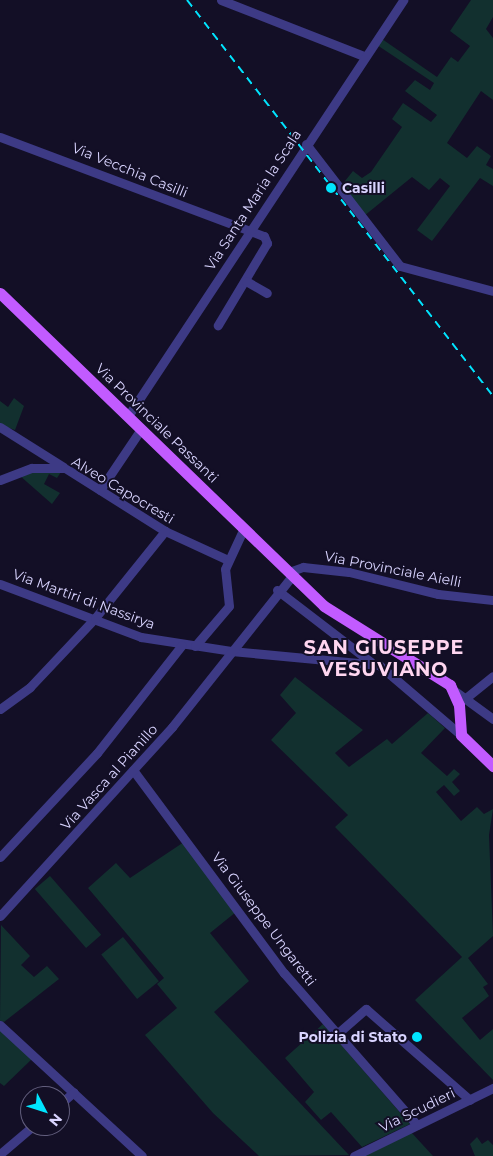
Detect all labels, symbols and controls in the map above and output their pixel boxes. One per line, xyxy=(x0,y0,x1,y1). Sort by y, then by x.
street label: Via Santa Maria la Scala xyxy=(201,127,305,273)
street label: Via Vecchia Casilli xyxy=(70,139,190,201)
place label: Casilli xyxy=(342,180,385,196)
marker: Casilli xyxy=(324,181,338,195)
street label: Via Provinciale Passanti xyxy=(92,360,222,486)
street label: Alveo Capocresti xyxy=(69,453,177,527)
street label: Via Provinciale Aielli xyxy=(323,547,463,591)
street label: Via Martiri di Nassirya xyxy=(11,565,157,633)
district label: SAN GIUSEPPE VESUVIANO xyxy=(302,637,466,681)
street label: Via Vasca al Pianillo xyxy=(57,721,161,833)
street label: Via Giuseppe Ungaretti xyxy=(208,849,320,989)
place label: Polizia di Stato xyxy=(299,1029,407,1045)
marker: Polizia di Stato xyxy=(411,1031,423,1043)
street label: Via Scudieri xyxy=(376,1084,458,1136)
north arrow xyxy=(20,1086,70,1136)
text: N xyxy=(45,1110,66,1130)

